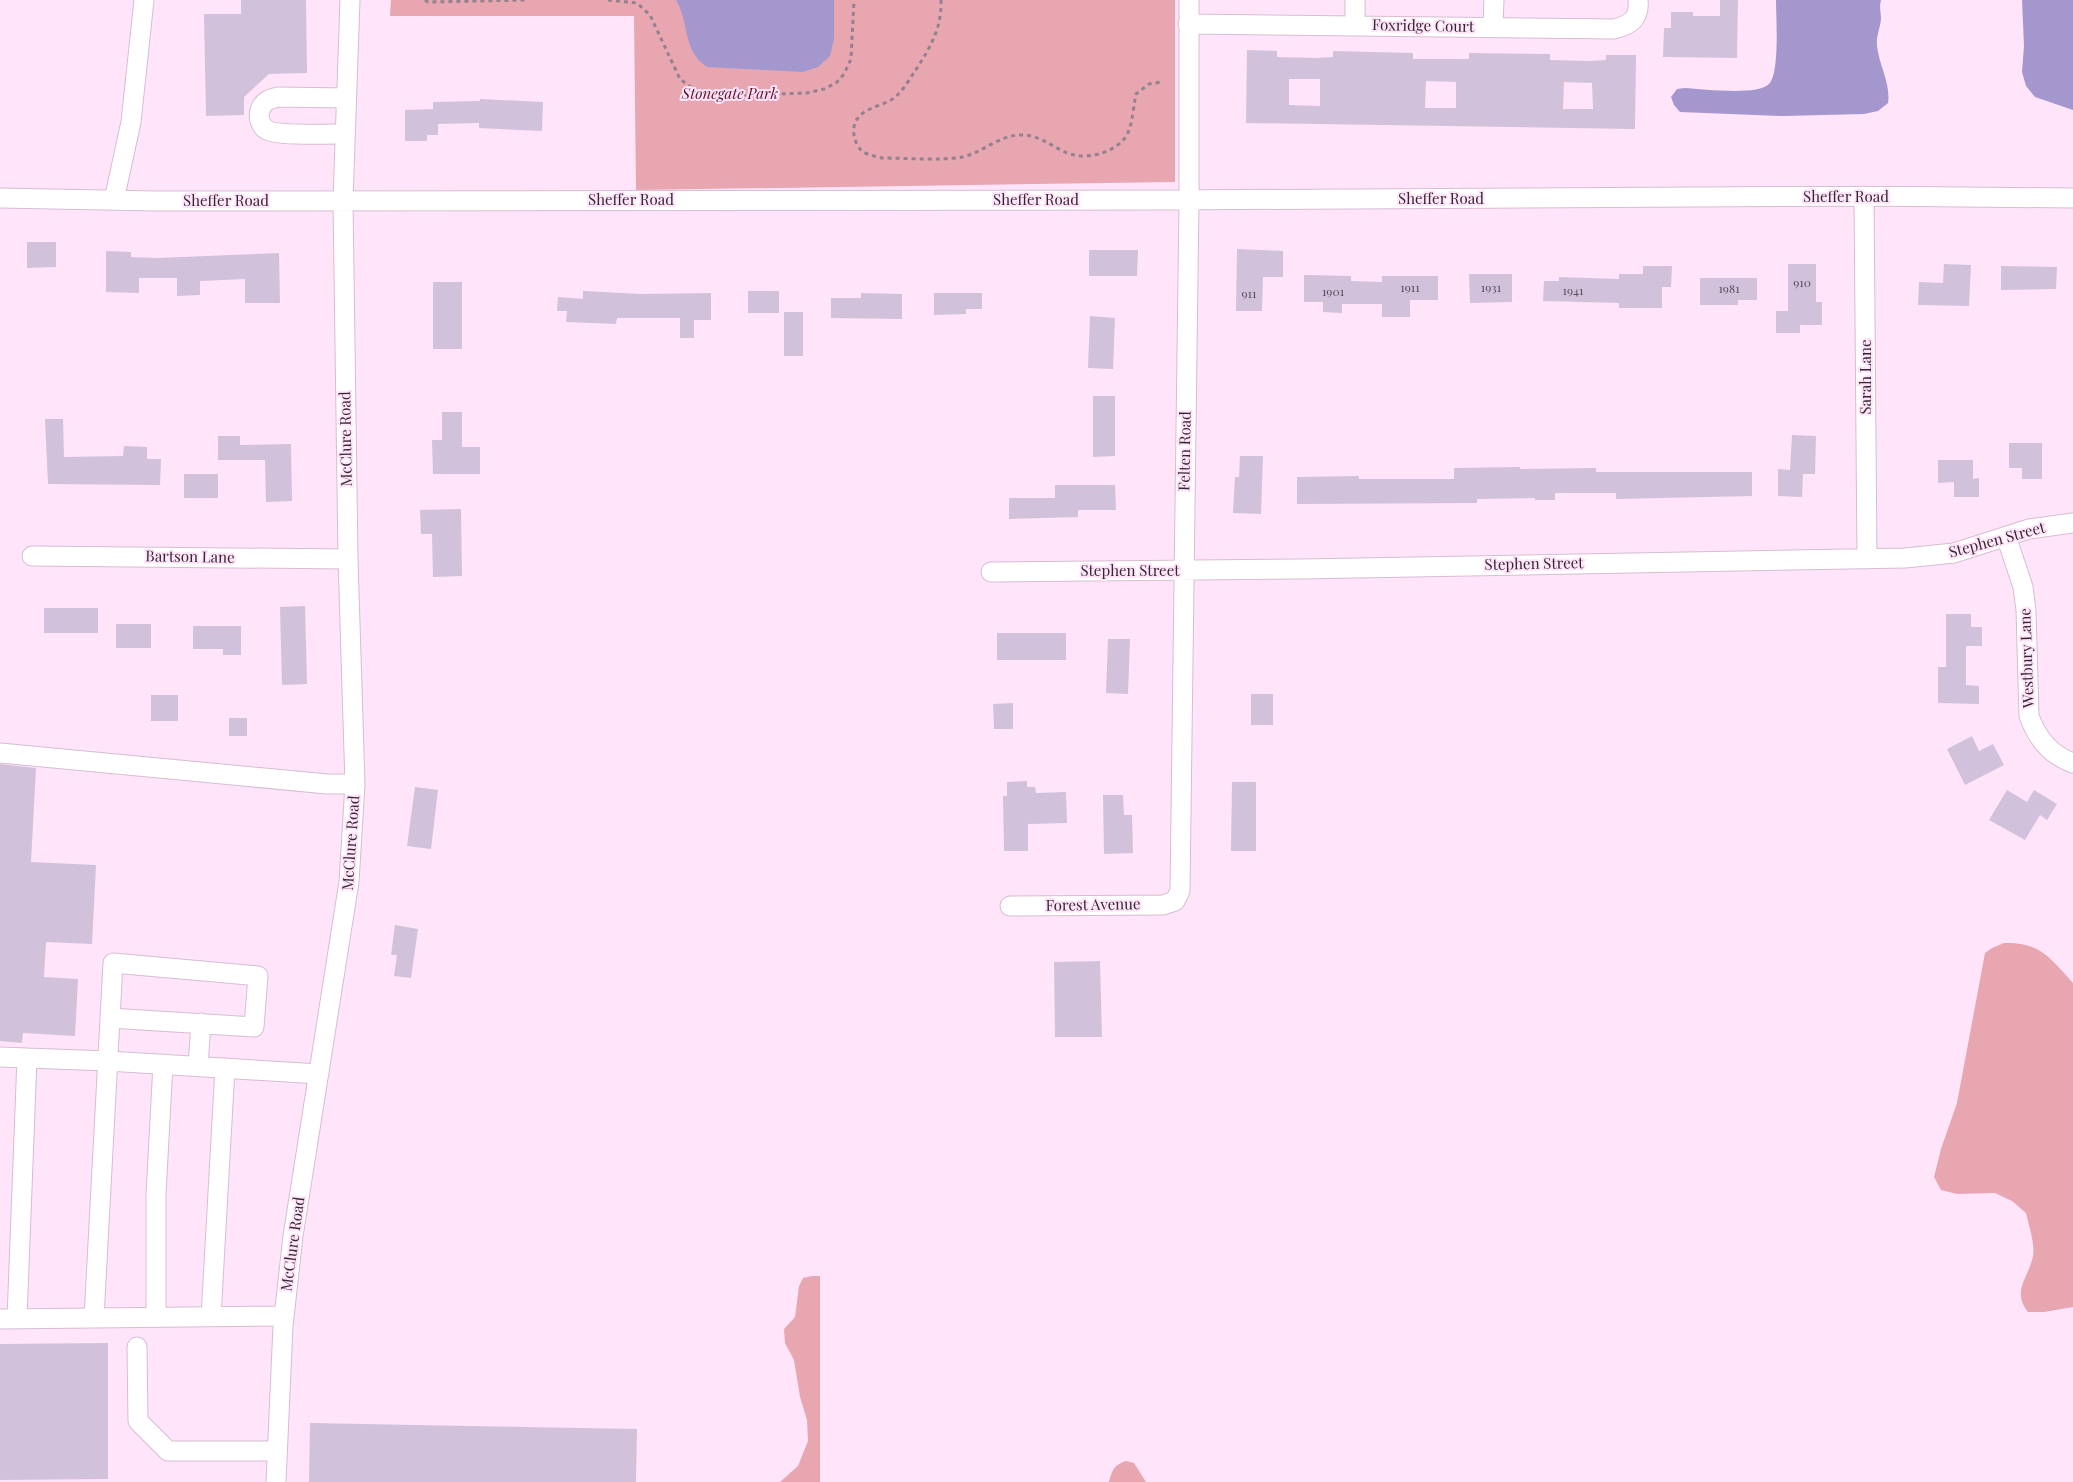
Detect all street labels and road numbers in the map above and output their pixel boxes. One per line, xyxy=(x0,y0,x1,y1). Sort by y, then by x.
street label: Foxridge Court xyxy=(1372,14,1475,36)
street label: Sheffer Road xyxy=(1803,186,1889,206)
street label: Sheffer Road xyxy=(1398,188,1484,208)
street label: Sheffer Road xyxy=(588,189,674,209)
street label: Sheffer Road xyxy=(993,189,1079,209)
street label: Sheffer Road xyxy=(183,190,269,210)
street label: Sarah Lane xyxy=(1855,339,1875,415)
street label: McClure Road xyxy=(334,391,356,487)
street label: Felten Road xyxy=(1173,411,1195,491)
street label: Stephen Street xyxy=(1946,516,2048,562)
street label: Bartson Lane xyxy=(145,545,235,567)
street label: Stephen Street xyxy=(1484,552,1584,574)
street label: Stephen Street xyxy=(1080,560,1180,580)
street label: Westbury Lane xyxy=(2014,608,2038,709)
street label: McClure Road xyxy=(337,794,363,891)
street label: Forest Avenue xyxy=(1045,893,1141,915)
street label: McClure Road xyxy=(275,1195,309,1292)

